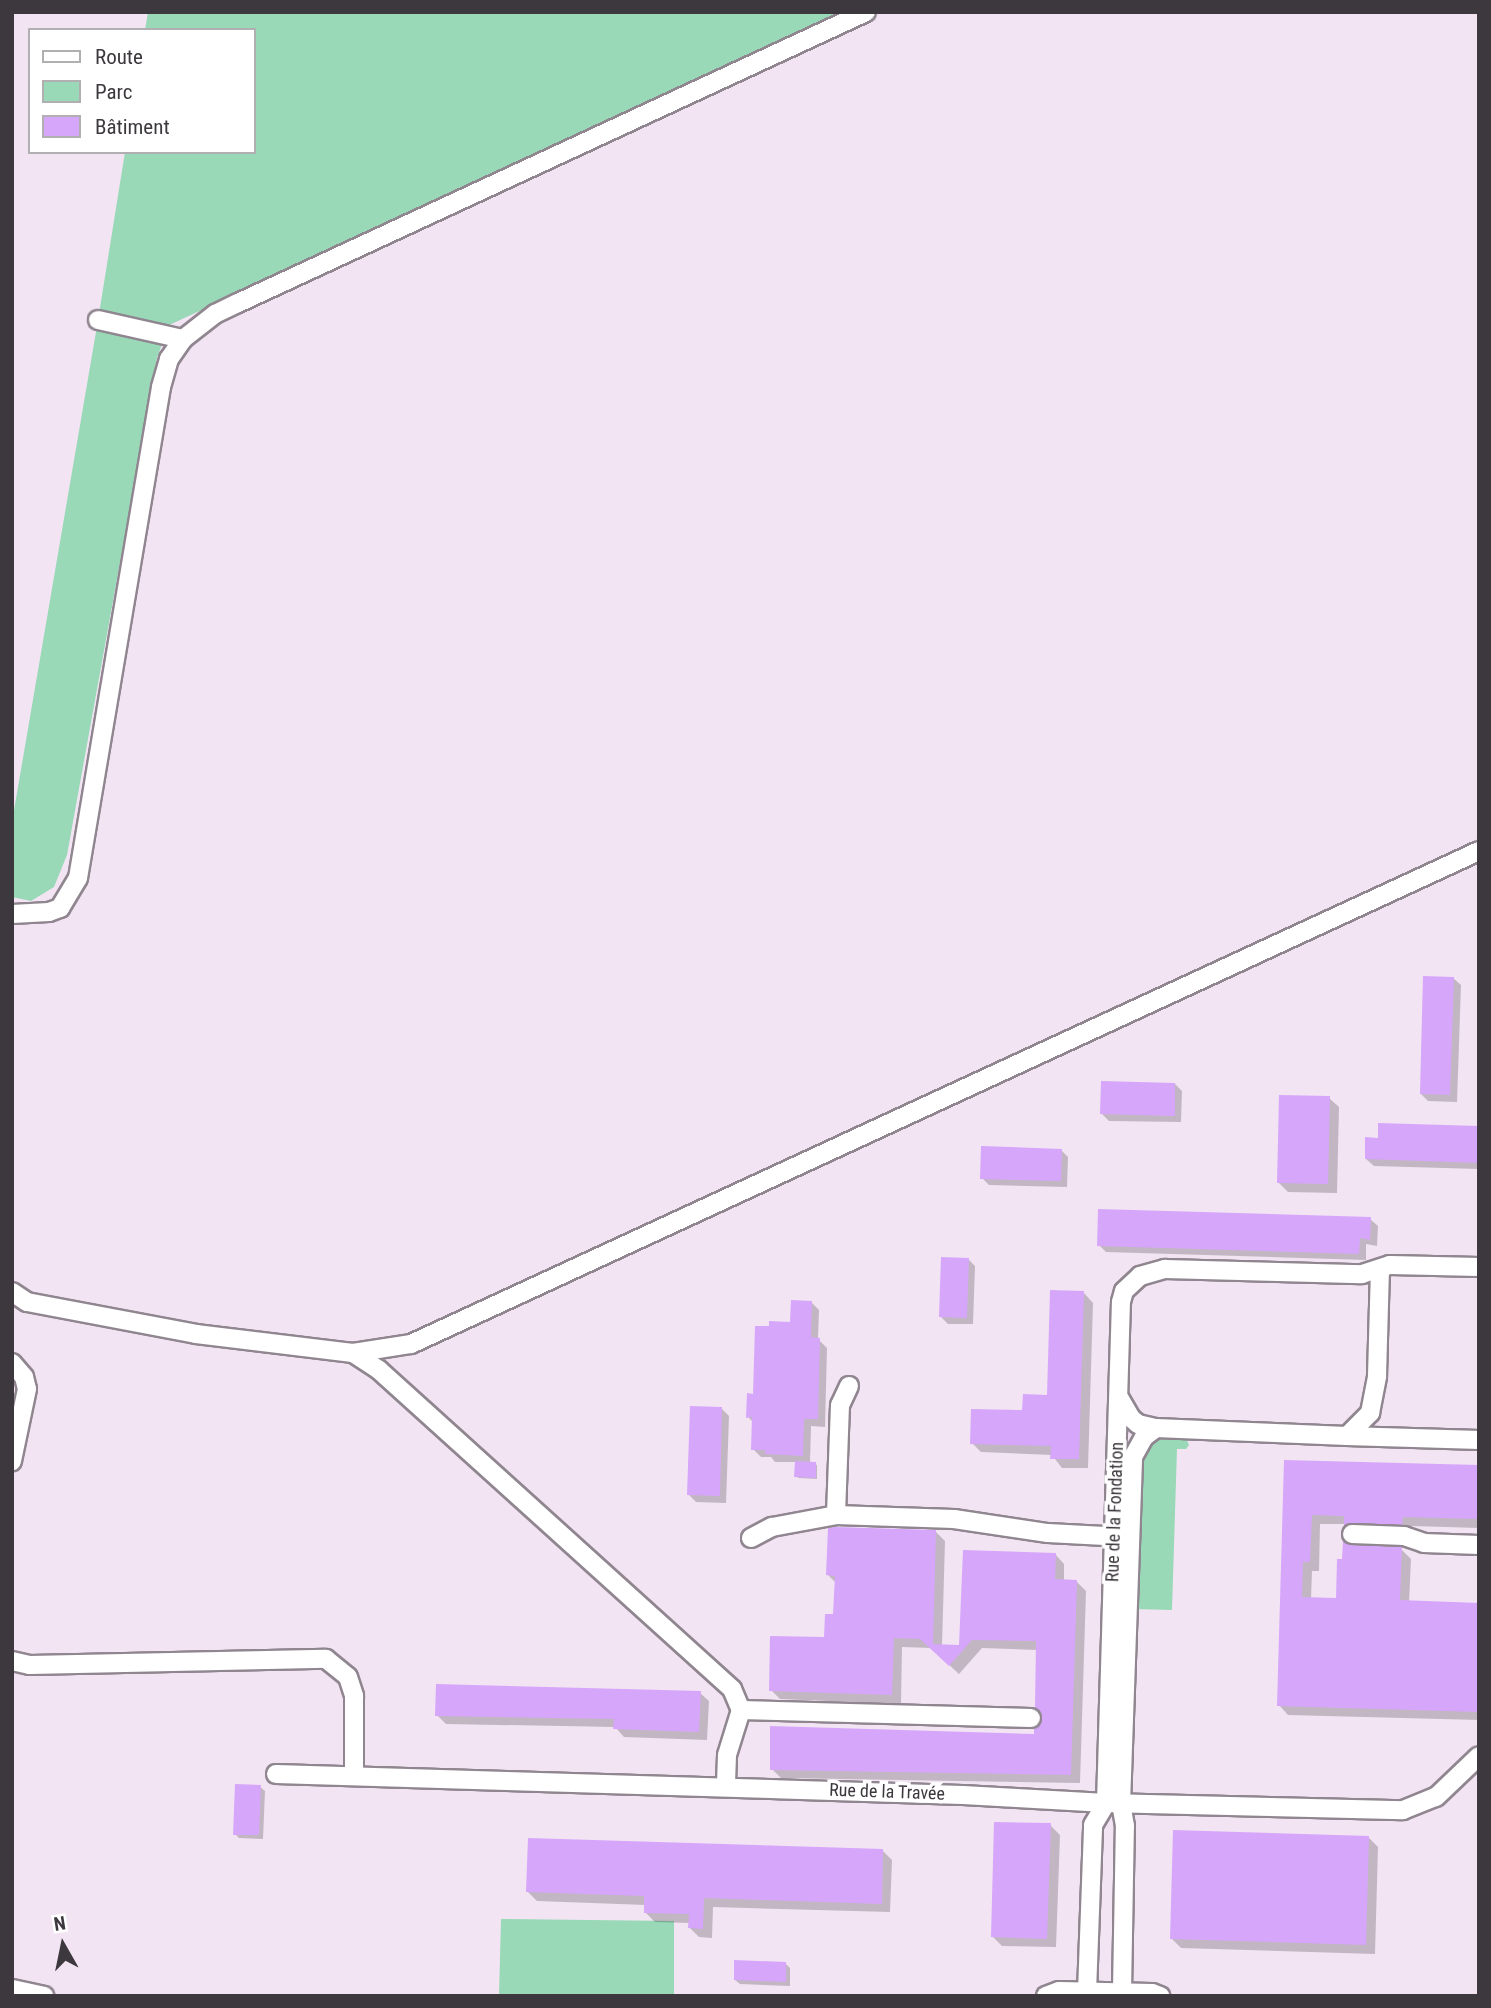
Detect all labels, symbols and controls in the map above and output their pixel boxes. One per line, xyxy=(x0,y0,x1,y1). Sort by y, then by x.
legend xyxy=(28,28,256,154)
text: Route xyxy=(95,45,143,69)
text: Parc xyxy=(95,80,133,104)
text: Bâtiment xyxy=(95,115,170,139)
street label: Rue de la Fondation xyxy=(1102,1442,1128,1582)
street label: Rue de la Travée xyxy=(829,1779,945,1805)
north arrow xyxy=(28,1910,98,1980)
text: N xyxy=(52,1911,67,1936)

